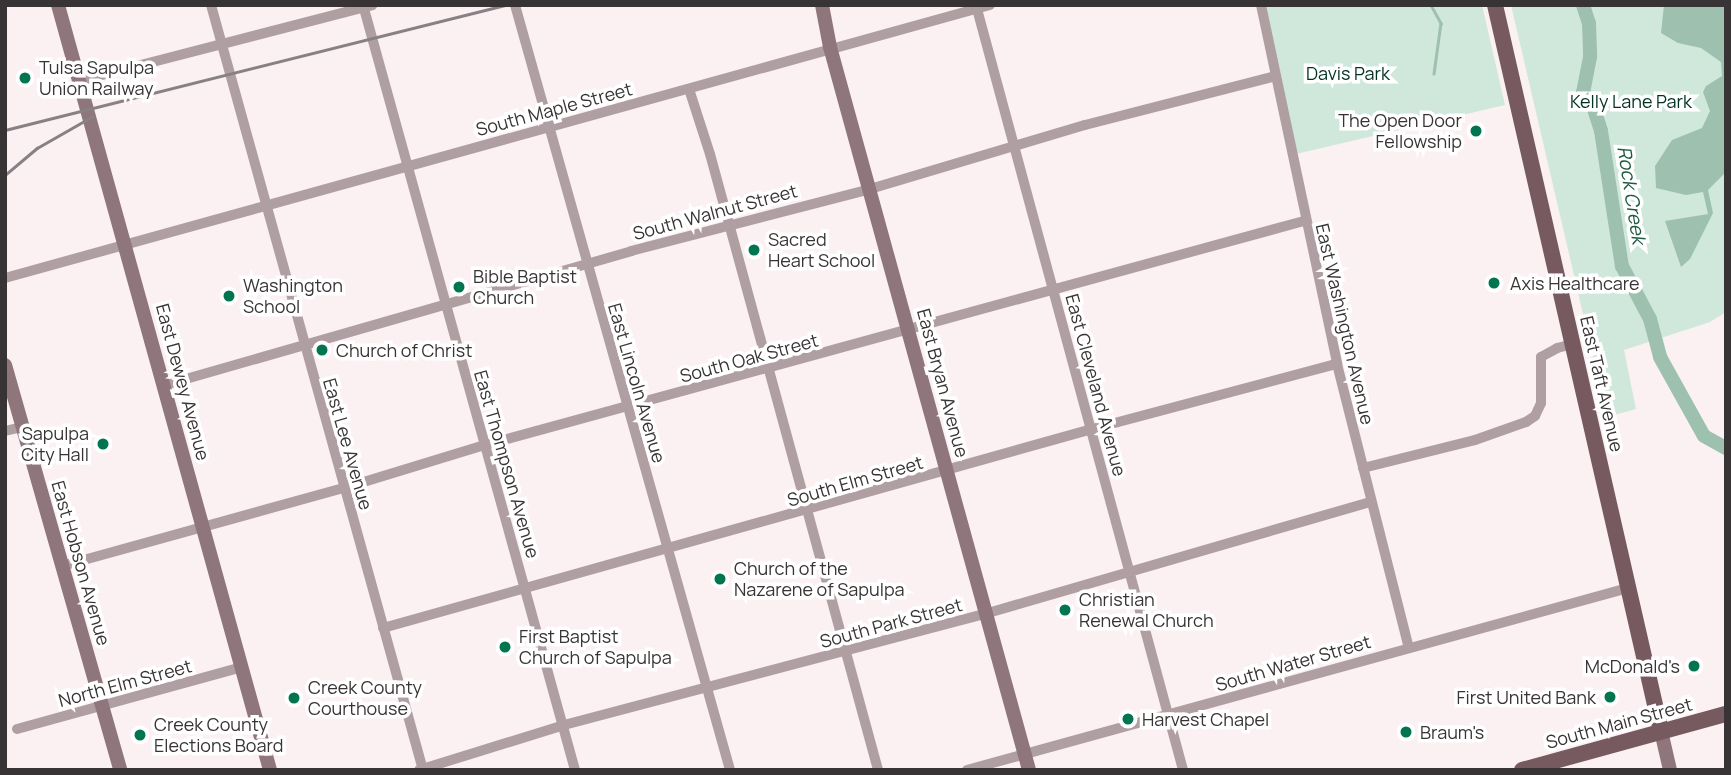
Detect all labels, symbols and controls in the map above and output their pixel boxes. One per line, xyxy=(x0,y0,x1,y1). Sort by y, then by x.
place label: Tulsa Sapulpa Union Railway xyxy=(39,57,154,100)
park label: Davis Park xyxy=(1306,62,1390,84)
marker: Tulsa Sapulpa Union Railway xyxy=(17,70,33,86)
street label: South Maple Street xyxy=(473,78,635,140)
park label: Kelly Lane Park xyxy=(1570,90,1692,112)
place label: The Open Door Fellowship xyxy=(1338,110,1462,152)
marker: The Open Door Fellowship xyxy=(1468,123,1484,139)
water label: Rock Creek xyxy=(1612,144,1650,246)
street label: South Walnut Street xyxy=(630,180,800,244)
street label: East Washington Avenue xyxy=(1311,221,1379,427)
place label: Sacred Heart School xyxy=(768,229,875,272)
marker: Sacred Heart School xyxy=(746,242,762,258)
place label: Bible Baptist Church xyxy=(473,266,577,308)
place label: Axis Healthcare xyxy=(1510,272,1640,294)
marker: Axis Healthcare xyxy=(1484,273,1504,293)
place label: Washington School xyxy=(243,275,343,318)
marker: Bible Baptist Church xyxy=(451,279,467,295)
marker: Washington School xyxy=(221,288,237,304)
street label: East Cleveland Avenue xyxy=(1061,292,1131,478)
street label: East Dewey Avenue xyxy=(152,301,214,463)
street label: East Lincoln Avenue xyxy=(604,301,670,465)
street label: East Bryan Avenue xyxy=(913,306,973,460)
street label: East Taft Avenue xyxy=(1576,314,1628,454)
street label: South Oak Street xyxy=(677,329,821,387)
place label: Church of Christ xyxy=(336,339,472,361)
marker: Church of Christ xyxy=(314,342,330,358)
street label: East Thompson Avenue xyxy=(470,368,544,560)
street label: East Lee Avenue xyxy=(319,376,377,512)
place label: Sapulpa City Hall xyxy=(21,423,89,466)
marker: Sapulpa City Hall xyxy=(95,436,111,452)
street label: South Elm Street xyxy=(785,451,925,511)
street label: East Hobson Avenue xyxy=(47,478,115,648)
place label: Church of the Nazarene of Sapulpa xyxy=(734,558,905,600)
marker: Church of the Nazarene of Sapulpa xyxy=(712,571,728,587)
place label: Christian Renewal Church xyxy=(1079,589,1214,632)
street label: South Park Street xyxy=(818,594,964,652)
marker: Christian Renewal Church xyxy=(1057,602,1073,618)
place label: First Baptist Church of Sapulpa xyxy=(519,626,672,668)
street label: South Water Street xyxy=(1213,631,1373,695)
marker: First Baptist Church of Sapulpa xyxy=(497,639,513,655)
street label: North Elm Street xyxy=(56,655,194,711)
place label: McDonald's xyxy=(1585,655,1680,677)
marker: McDonald's xyxy=(1686,658,1702,674)
place label: Creek County Courthouse xyxy=(308,677,422,720)
place label: First United Bank xyxy=(1457,686,1596,708)
marker: First United Bank xyxy=(1602,689,1618,705)
marker: Creek County Courthouse xyxy=(286,690,302,706)
street label: South Main Street xyxy=(1544,693,1694,753)
place label: Harvest Chapel xyxy=(1142,708,1269,730)
marker: Harvest Chapel xyxy=(1120,711,1136,727)
place label: Creek County Elections Board xyxy=(154,714,283,756)
place label: Braum's xyxy=(1420,721,1484,743)
marker: Braum's xyxy=(1398,724,1414,740)
marker: Creek County Elections Board xyxy=(132,727,148,743)

